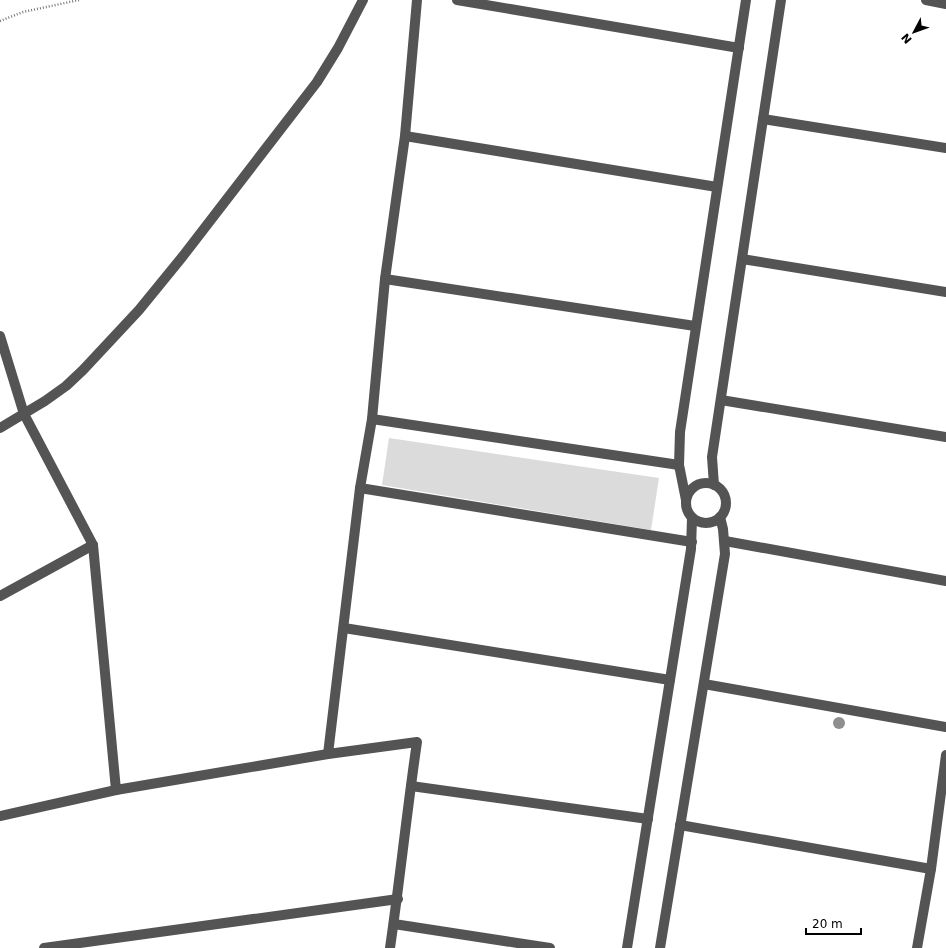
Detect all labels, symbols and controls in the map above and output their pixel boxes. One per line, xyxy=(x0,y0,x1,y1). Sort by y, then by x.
north arrow xyxy=(894,12,934,52)
text: N xyxy=(899,30,915,46)
scale bar xyxy=(806,910,861,936)
text: 20 m xyxy=(812,917,843,931)

